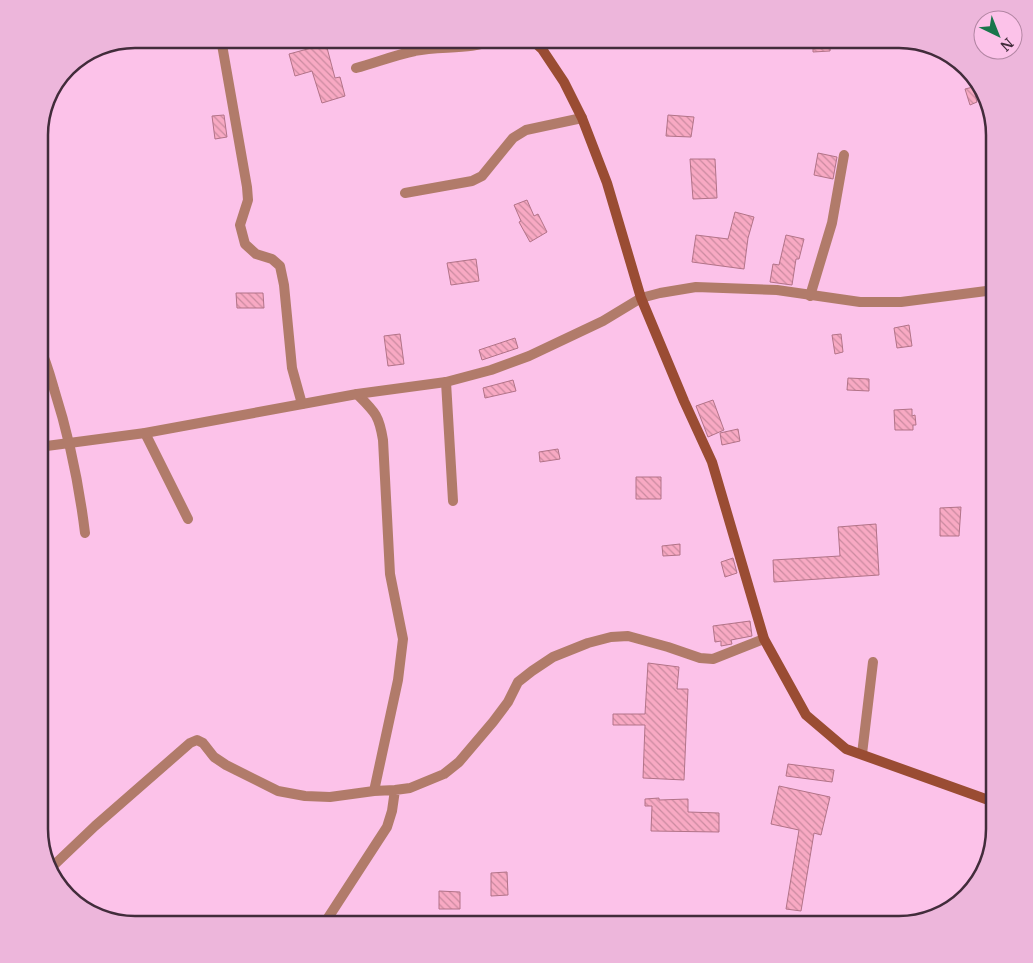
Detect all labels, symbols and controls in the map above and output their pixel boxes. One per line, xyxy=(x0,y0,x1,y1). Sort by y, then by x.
north arrow xyxy=(973,10,1023,60)
text: N xyxy=(997,34,1017,55)

